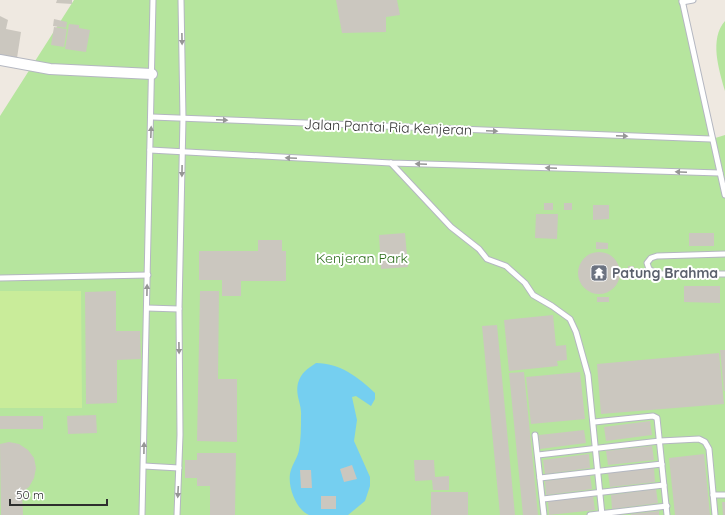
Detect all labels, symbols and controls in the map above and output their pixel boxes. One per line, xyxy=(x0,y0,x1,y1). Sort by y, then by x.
one-way arrow xyxy=(179,33,185,46)
street label: Jalan Pantai Ria Kenjeran xyxy=(304,115,472,139)
one-way arrow xyxy=(216,117,229,123)
one-way arrow xyxy=(148,125,154,138)
one-way arrow xyxy=(486,127,498,134)
one-way arrow xyxy=(616,133,629,139)
one-way arrow xyxy=(284,155,297,161)
one-way arrow xyxy=(414,161,427,167)
one-way arrow xyxy=(178,165,185,177)
one-way arrow xyxy=(544,165,557,171)
one-way arrow xyxy=(675,168,687,175)
park label: Kenjeran Park xyxy=(316,249,408,267)
temple icon: Patung Brahma xyxy=(589,263,609,283)
place label: Patung Brahma xyxy=(612,264,718,282)
one-way arrow xyxy=(144,284,151,296)
one-way arrow xyxy=(176,342,182,355)
one-way arrow xyxy=(141,441,147,454)
scale bar xyxy=(10,481,107,507)
one-way arrow xyxy=(174,486,181,498)
text: 50 m xyxy=(16,487,44,502)

